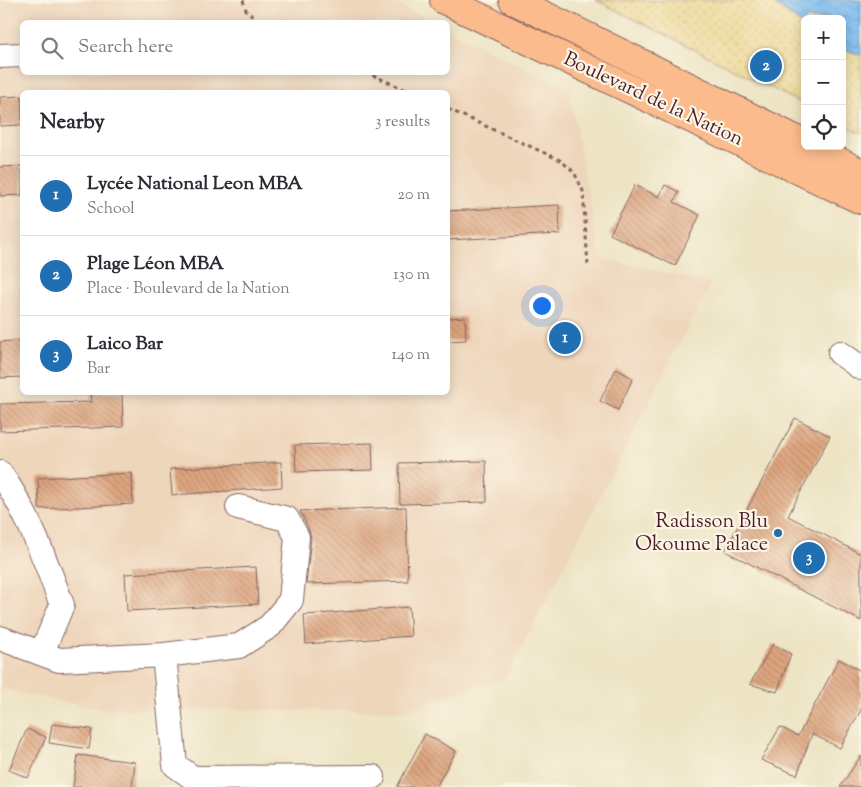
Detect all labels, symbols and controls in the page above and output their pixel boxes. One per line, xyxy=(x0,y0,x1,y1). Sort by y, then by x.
map controls xyxy=(801,15,846,150)
button: + xyxy=(801,15,846,60)
search box xyxy=(20,20,450,75)
icon: search xyxy=(38,34,66,62)
text: Search here xyxy=(78,34,173,61)
street label: Boulevard de la Nation xyxy=(558,45,748,155)
pin: 2 xyxy=(750,47,782,85)
button: − xyxy=(801,60,846,105)
button: locate xyxy=(801,105,846,150)
text: Nearby xyxy=(40,108,105,138)
text: 3 results xyxy=(375,111,430,134)
text: Lycée National Leon MBA xyxy=(87,171,303,198)
text: 1 xyxy=(53,184,59,207)
text: 20 m xyxy=(397,184,430,207)
text: School xyxy=(87,198,135,221)
text: Plage Léon MBA xyxy=(87,251,224,278)
text: 2 xyxy=(52,264,60,287)
text: 130 m xyxy=(393,264,430,287)
text: Place · Boulevard de la Nation xyxy=(87,278,290,301)
your location xyxy=(529,293,555,319)
pin: 1 xyxy=(549,319,581,357)
text: Laico Bar xyxy=(87,331,163,358)
text: 3 xyxy=(53,344,59,367)
text: 140 m xyxy=(392,344,430,367)
text: Bar xyxy=(87,358,110,381)
place label: Radisson Blu Okoume Palace xyxy=(635,508,768,560)
marker: Radisson Blu Okoume Palace xyxy=(772,527,784,539)
pin: 3 xyxy=(793,539,825,577)

